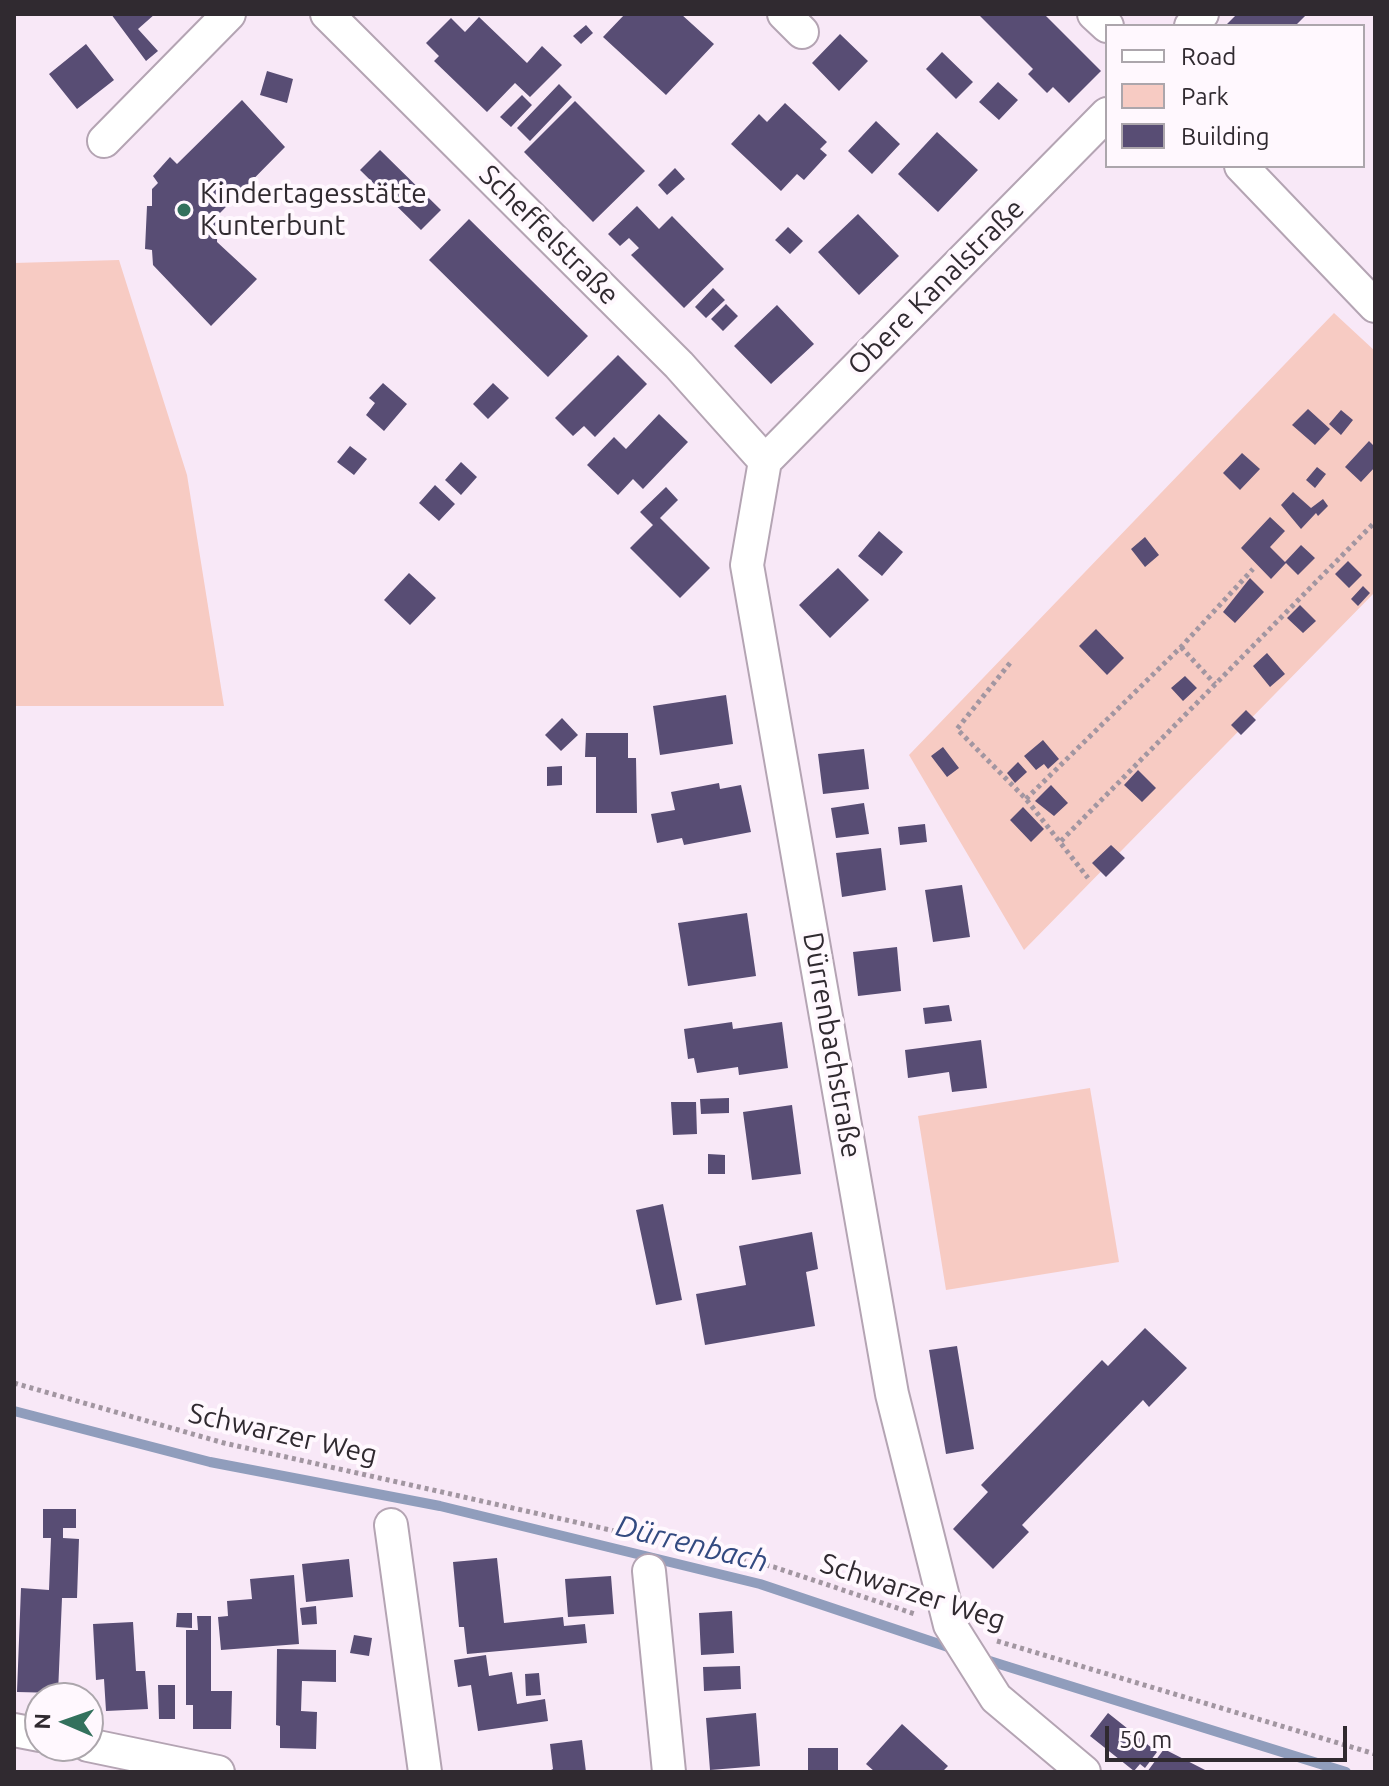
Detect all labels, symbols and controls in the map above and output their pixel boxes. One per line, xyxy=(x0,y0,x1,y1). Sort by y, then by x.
legend xyxy=(1105,24,1365,168)
text: Road xyxy=(1181,43,1236,70)
text: Park xyxy=(1181,83,1229,110)
text: Building xyxy=(1181,123,1269,150)
street label: Scheffelstraße xyxy=(472,158,626,312)
place label: Kindertagesstätte Kunterbunt xyxy=(200,177,427,243)
street label: Obere Kanalstraße xyxy=(841,192,1031,382)
marker: Kindertagesstätte Kunterbunt xyxy=(175,201,193,219)
street label: Dürrenbachstraße xyxy=(796,929,868,1161)
street label: Schwarzer Weg xyxy=(185,1396,381,1472)
water label: Dürrenbach xyxy=(612,1508,772,1580)
street label: Schwarzer Weg xyxy=(816,1546,1010,1638)
north arrow xyxy=(24,1682,104,1762)
scale bar xyxy=(1109,1710,1351,1760)
text: N xyxy=(29,1713,54,1730)
text: 50 m xyxy=(1119,1726,1172,1753)

